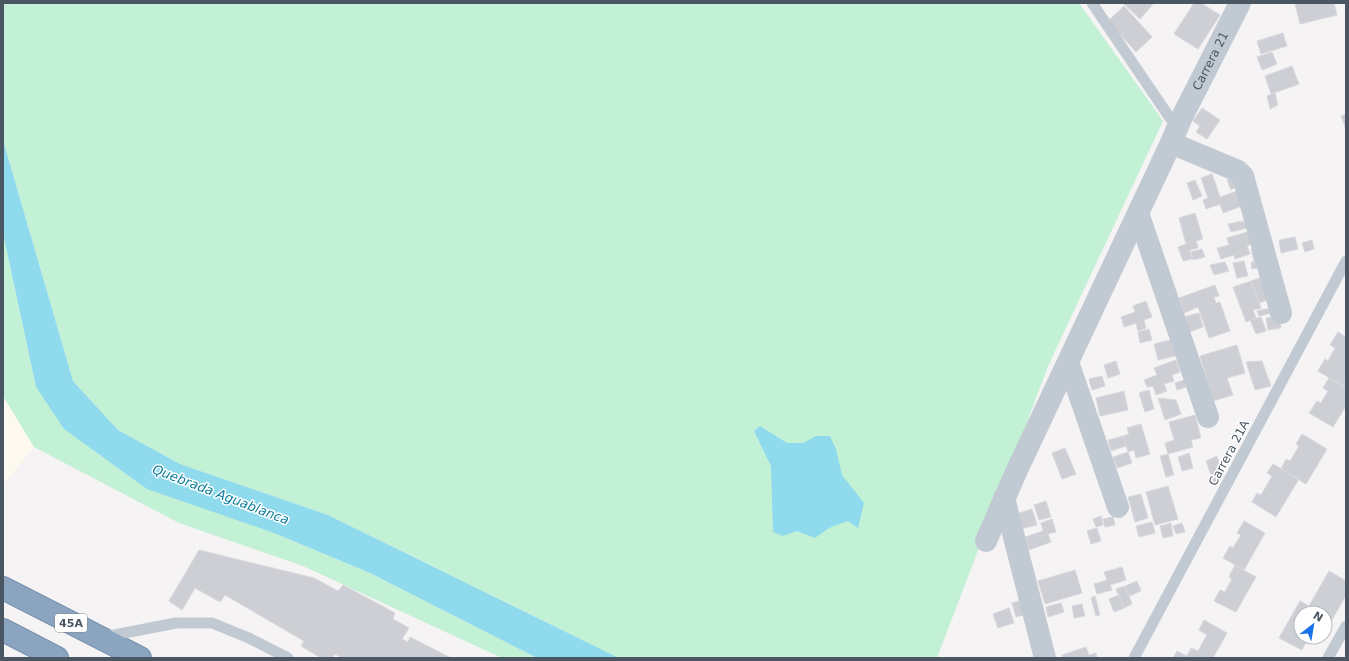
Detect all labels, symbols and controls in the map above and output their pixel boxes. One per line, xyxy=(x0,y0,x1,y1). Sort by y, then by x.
street label: Carrera 21 xyxy=(1190,29,1231,93)
street label: Carrera 21A xyxy=(1206,417,1252,488)
water label: Quebrada Aguablanca xyxy=(150,461,291,527)
north arrow xyxy=(1293,605,1333,645)
text: N xyxy=(1311,609,1325,625)
road number: 45A xyxy=(55,614,87,632)

